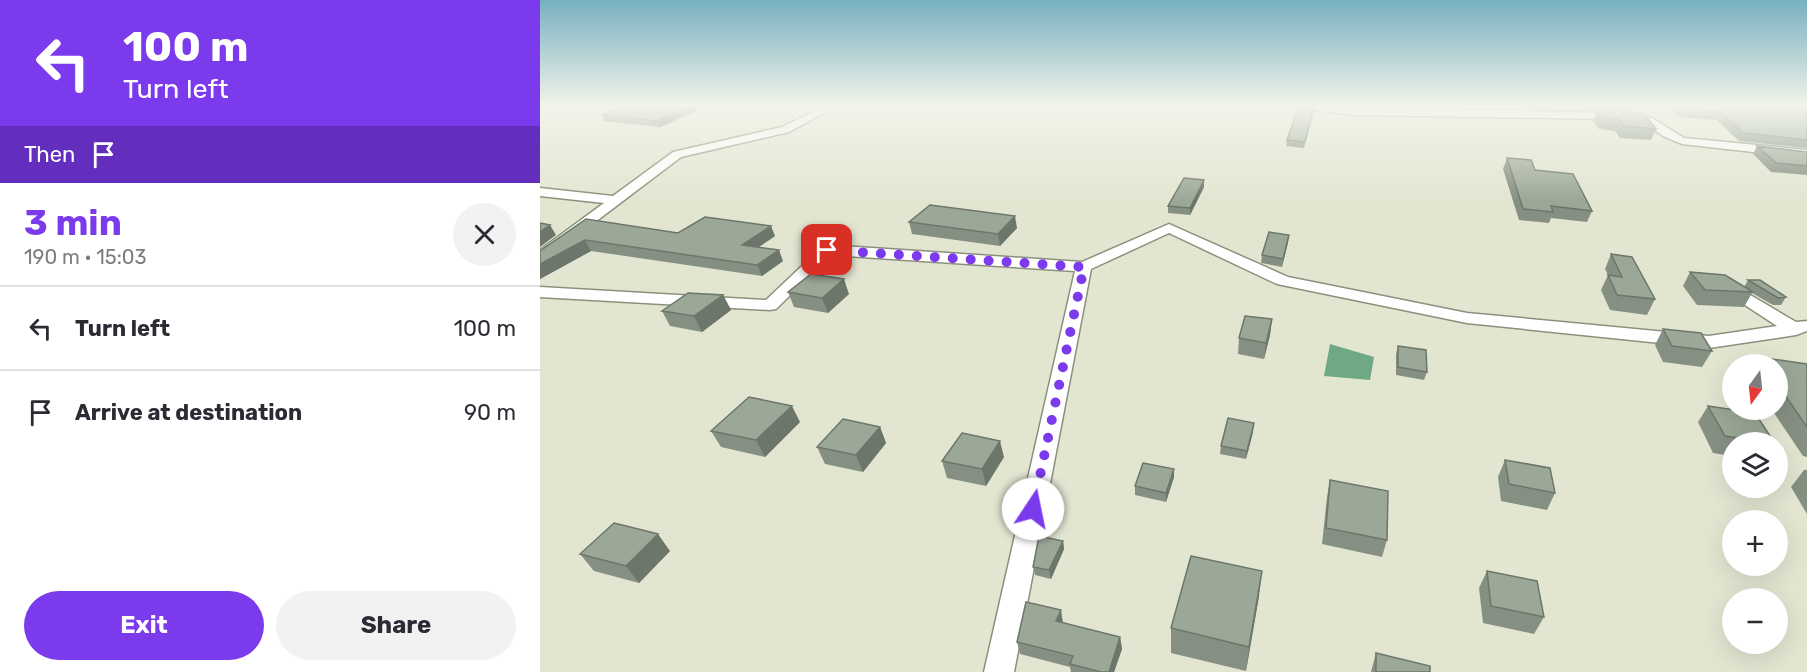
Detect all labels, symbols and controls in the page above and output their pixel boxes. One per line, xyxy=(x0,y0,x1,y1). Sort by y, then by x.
text: 100 m xyxy=(123,22,248,72)
icon: left xyxy=(24,24,102,102)
text: Turn left xyxy=(123,73,228,105)
icon: arrive xyxy=(87,138,120,171)
text: Then xyxy=(24,141,75,168)
text: 3 min xyxy=(24,201,122,244)
button: close xyxy=(453,203,516,266)
pin xyxy=(801,224,852,275)
icon: arrive xyxy=(810,233,843,266)
text: 190 m · 15:03 xyxy=(24,245,146,269)
icon: left xyxy=(24,312,57,345)
text: Turn left xyxy=(75,315,170,342)
text: 100 m xyxy=(454,315,516,342)
north arrow xyxy=(1722,354,1788,420)
map controls xyxy=(1722,354,1788,654)
icon: arrive xyxy=(24,396,57,429)
text: Arrive at destination xyxy=(75,399,302,426)
text: 90 m xyxy=(464,399,516,426)
button: layers xyxy=(1722,432,1788,498)
position arrow xyxy=(1001,477,1065,541)
button: + xyxy=(1722,510,1788,576)
button: − xyxy=(1722,588,1788,654)
button: Exit xyxy=(24,591,264,660)
button: Share xyxy=(276,591,516,660)

